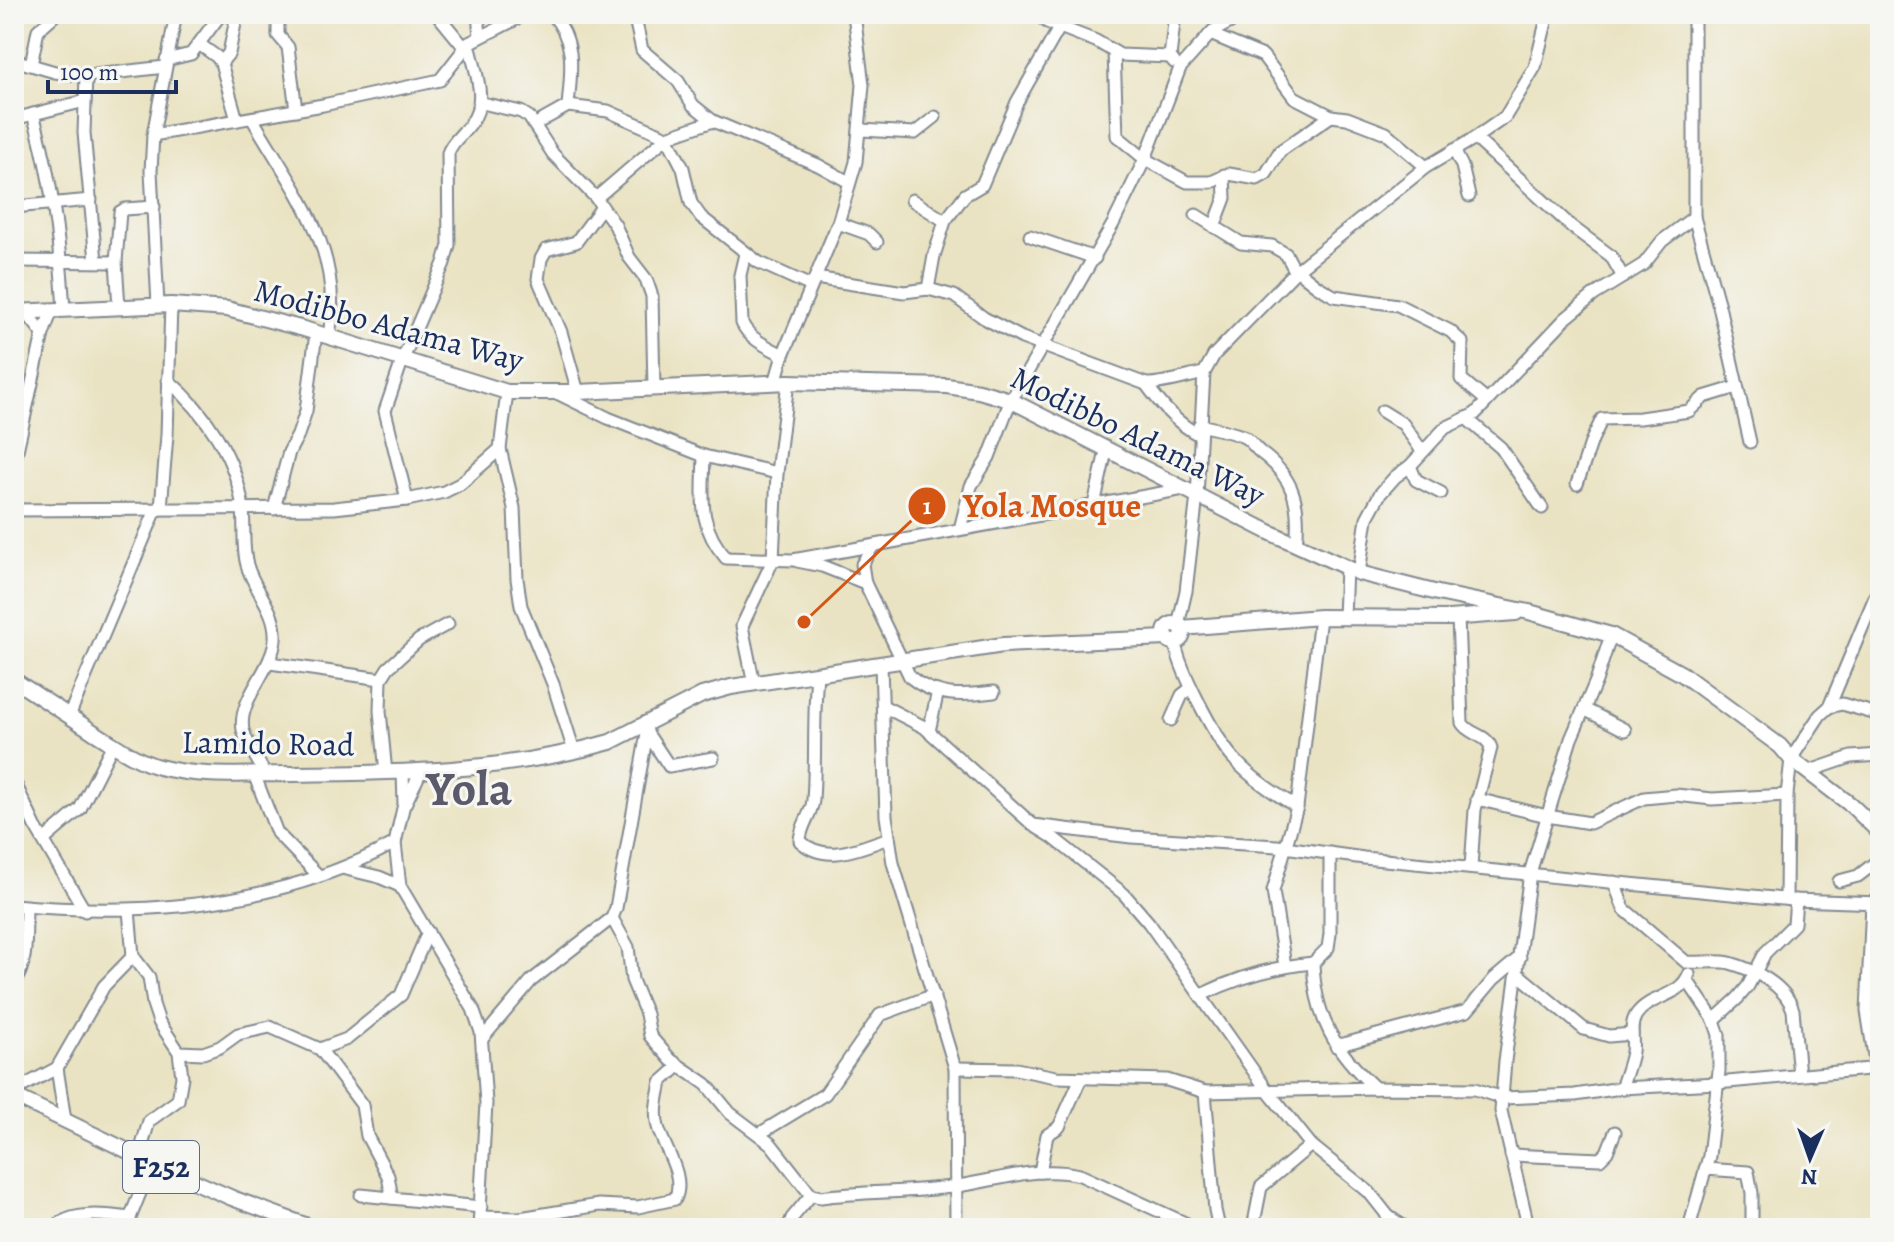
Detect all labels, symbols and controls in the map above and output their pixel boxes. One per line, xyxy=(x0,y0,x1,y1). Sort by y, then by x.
scale bar xyxy=(48,44,176,94)
text: 100 m xyxy=(60,56,119,88)
street label: Modibbo Adama Way xyxy=(249,268,529,382)
street label: Modibbo Adama Way xyxy=(1004,355,1273,517)
callout: Yola Mosque xyxy=(907,477,1157,535)
text: Yola Mosque xyxy=(962,482,1141,529)
text: 1 xyxy=(923,490,932,522)
street label: Lamido Road xyxy=(181,719,356,767)
district label: Yola xyxy=(425,756,512,822)
north arrow xyxy=(1770,1118,1850,1198)
road number: F252 xyxy=(123,1141,199,1193)
text: N xyxy=(1801,1162,1818,1192)

